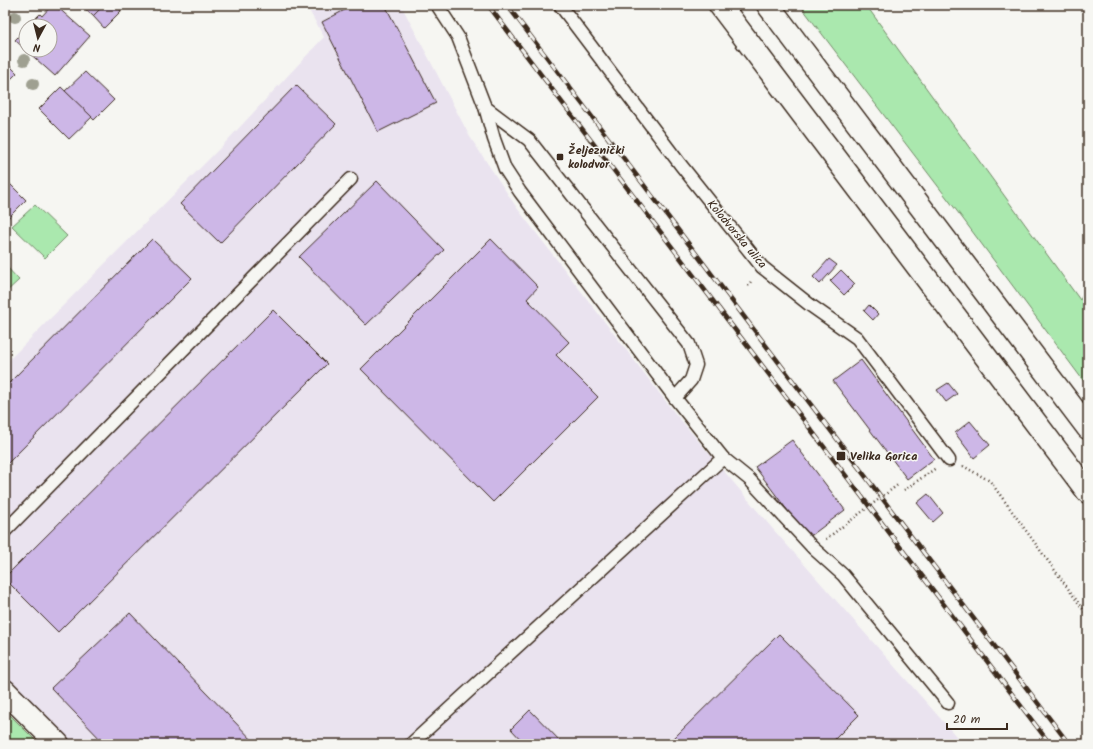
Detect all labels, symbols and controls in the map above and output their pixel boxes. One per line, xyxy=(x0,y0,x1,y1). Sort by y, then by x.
north arrow xyxy=(18,18,58,58)
text: N xyxy=(32,38,41,56)
place label: Željeznički kolodvor xyxy=(568,141,625,174)
marker: Željeznički kolodvor xyxy=(555,152,565,162)
street label: Kolodvorska ulica xyxy=(702,196,771,273)
place label: Velika Gorica xyxy=(850,447,917,466)
marker: Velika Gorica xyxy=(835,450,847,462)
scale bar xyxy=(947,705,1007,731)
text: 20 m xyxy=(953,710,981,729)

